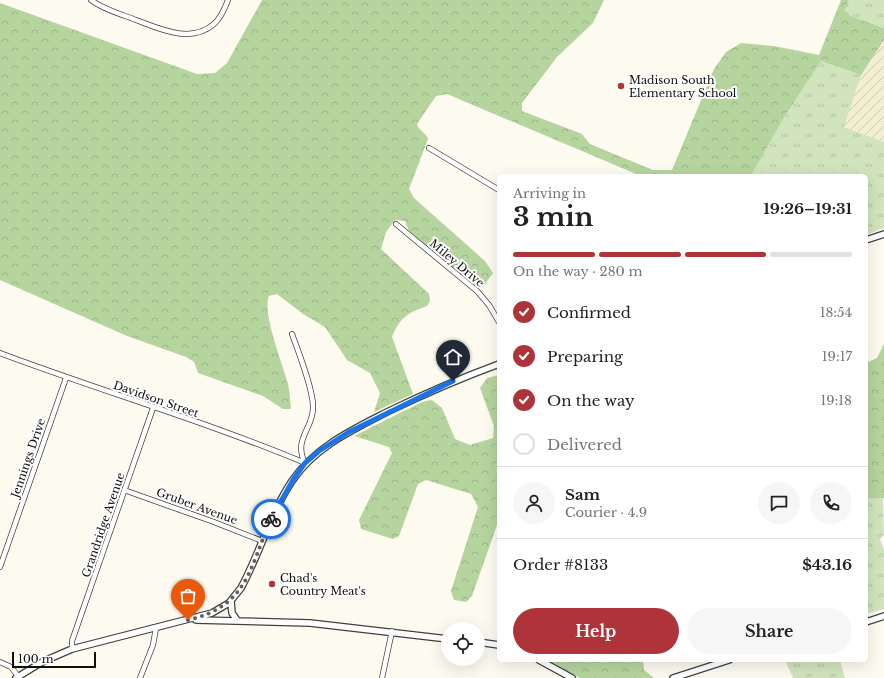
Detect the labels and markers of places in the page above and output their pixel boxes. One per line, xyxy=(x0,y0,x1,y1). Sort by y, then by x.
place label: Madison South Elementary School xyxy=(629,73,737,100)
marker: Madison South Elementary School xyxy=(616,81,626,91)
pin xyxy=(436,340,470,381)
place label: Chad's Country Meat's xyxy=(280,571,366,598)
pin xyxy=(171,579,205,620)
marker: Chad's Country Meat's xyxy=(267,579,277,589)

